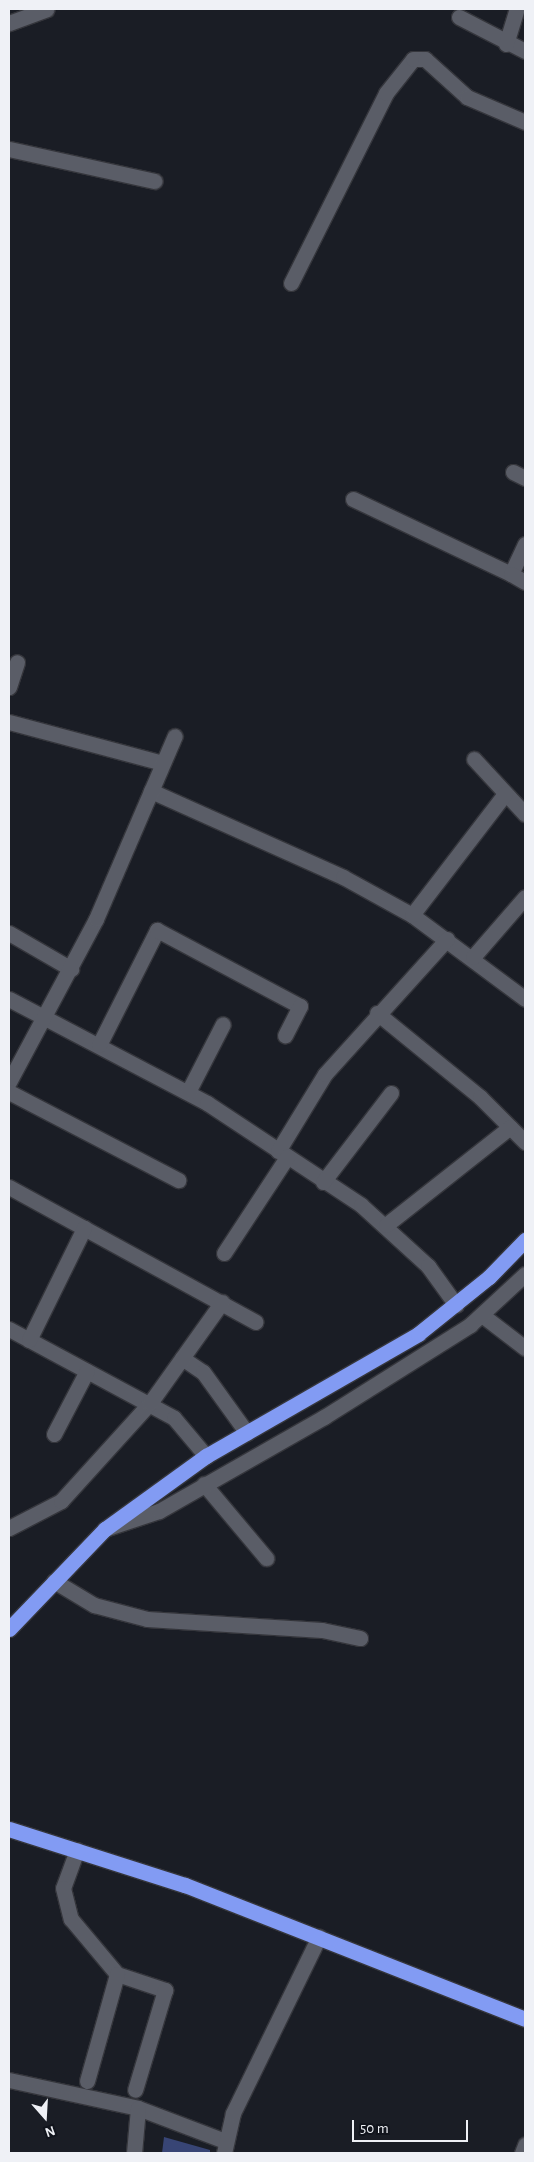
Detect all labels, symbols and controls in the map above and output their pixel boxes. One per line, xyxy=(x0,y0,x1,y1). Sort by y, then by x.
north arrow xyxy=(20,2092,70,2142)
scale bar xyxy=(354,2110,470,2142)
text: 50 m xyxy=(360,2121,389,2136)
text: N xyxy=(43,2123,57,2139)

